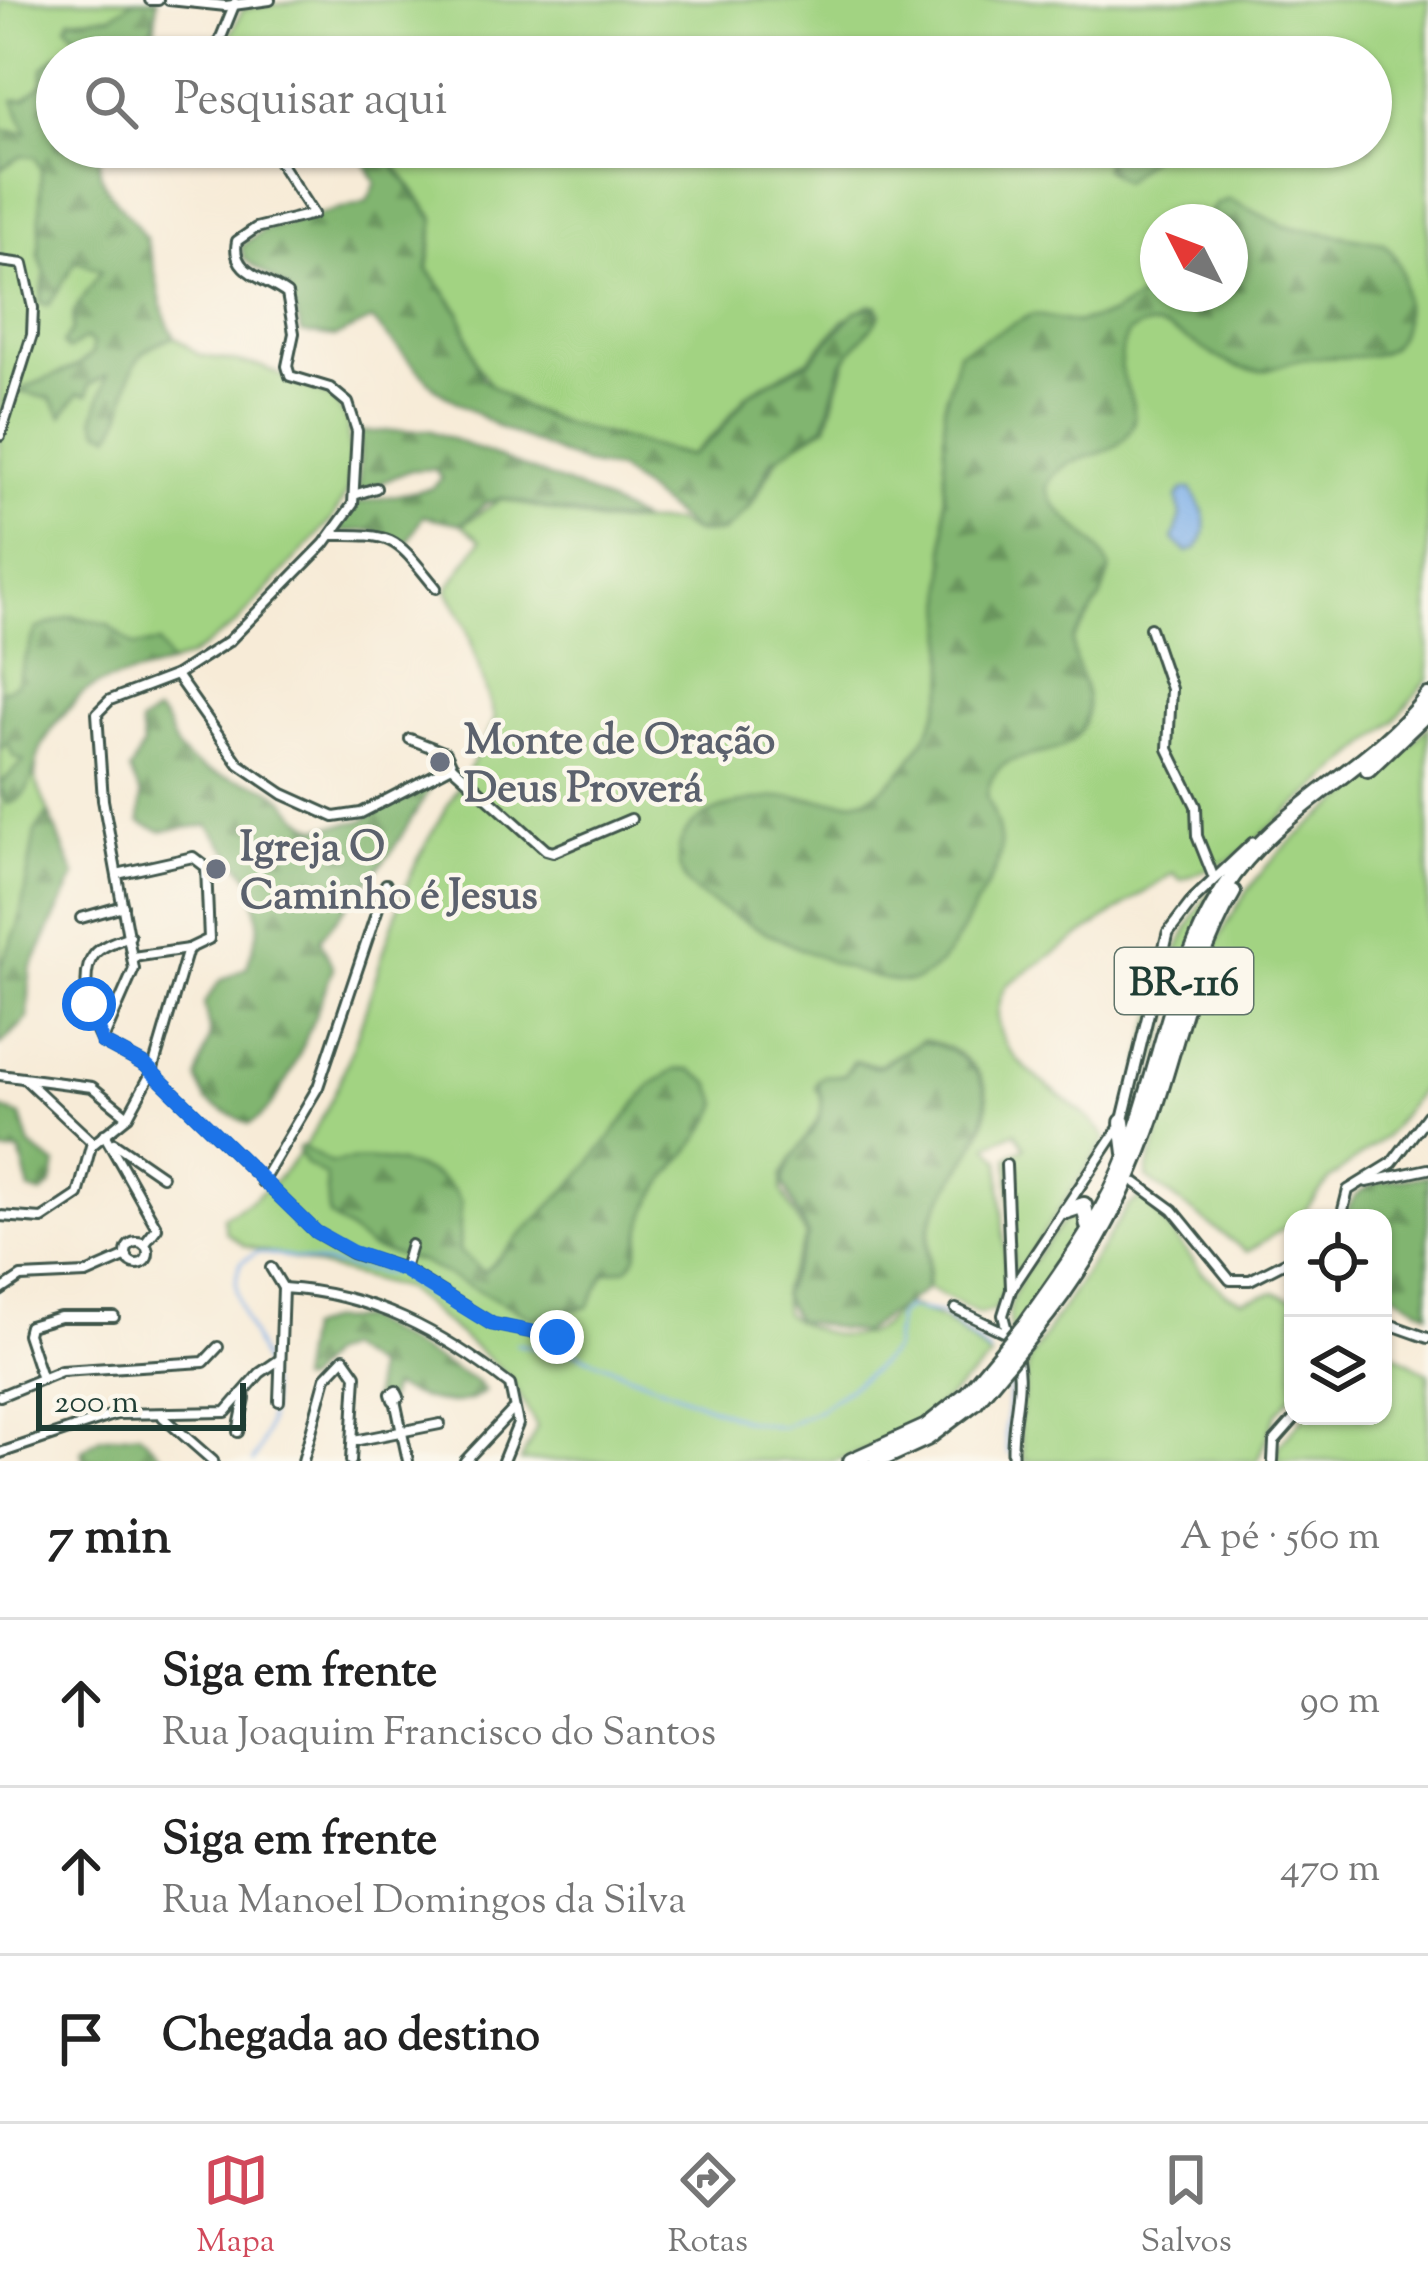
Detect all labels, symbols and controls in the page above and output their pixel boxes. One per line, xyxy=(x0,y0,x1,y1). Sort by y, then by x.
search box xyxy=(36,36,1392,168)
icon: search xyxy=(78,69,144,135)
text: Pesquisar aqui xyxy=(174,70,447,135)
north arrow xyxy=(1140,204,1248,312)
place label: Monte de Oração Deus Proverá xyxy=(464,713,775,821)
marker: Monte de Oração Deus Proverá xyxy=(427,749,453,775)
place label: Igreja O Caminho é Jesus xyxy=(240,820,538,928)
marker: Igreja O Caminho é Jesus xyxy=(203,856,229,882)
road number: BR-116 xyxy=(1115,948,1253,1014)
route start xyxy=(62,977,116,1031)
map controls xyxy=(1284,1209,1392,1425)
button: locate xyxy=(1284,1209,1392,1317)
route end xyxy=(530,1310,584,1364)
button: layers xyxy=(1284,1317,1392,1425)
scale bar xyxy=(36,1377,246,1430)
text: 200 m xyxy=(54,1380,139,1428)
text: 7 min xyxy=(48,1503,171,1576)
text: A pé · 560 m xyxy=(1180,1511,1380,1567)
text: Siga em frente xyxy=(162,1642,437,1707)
icon: ahead xyxy=(48,1670,114,1736)
text: 90 m xyxy=(1300,1675,1380,1731)
text: Rua Joaquim Francisco do Santos xyxy=(162,1707,716,1763)
text: Siga em frente xyxy=(162,1810,437,1875)
icon: ahead xyxy=(48,1838,114,1904)
text: 470 m xyxy=(1280,1843,1380,1899)
text: Rua Manoel Domingos da Silva xyxy=(162,1875,686,1931)
icon: arrive xyxy=(48,2006,114,2072)
text: Chegada ao destino xyxy=(162,2006,540,2071)
tab: Mapa xyxy=(196,2147,275,2267)
tab: Rotas xyxy=(668,2147,748,2267)
tab: Salvos xyxy=(1141,2147,1232,2267)

